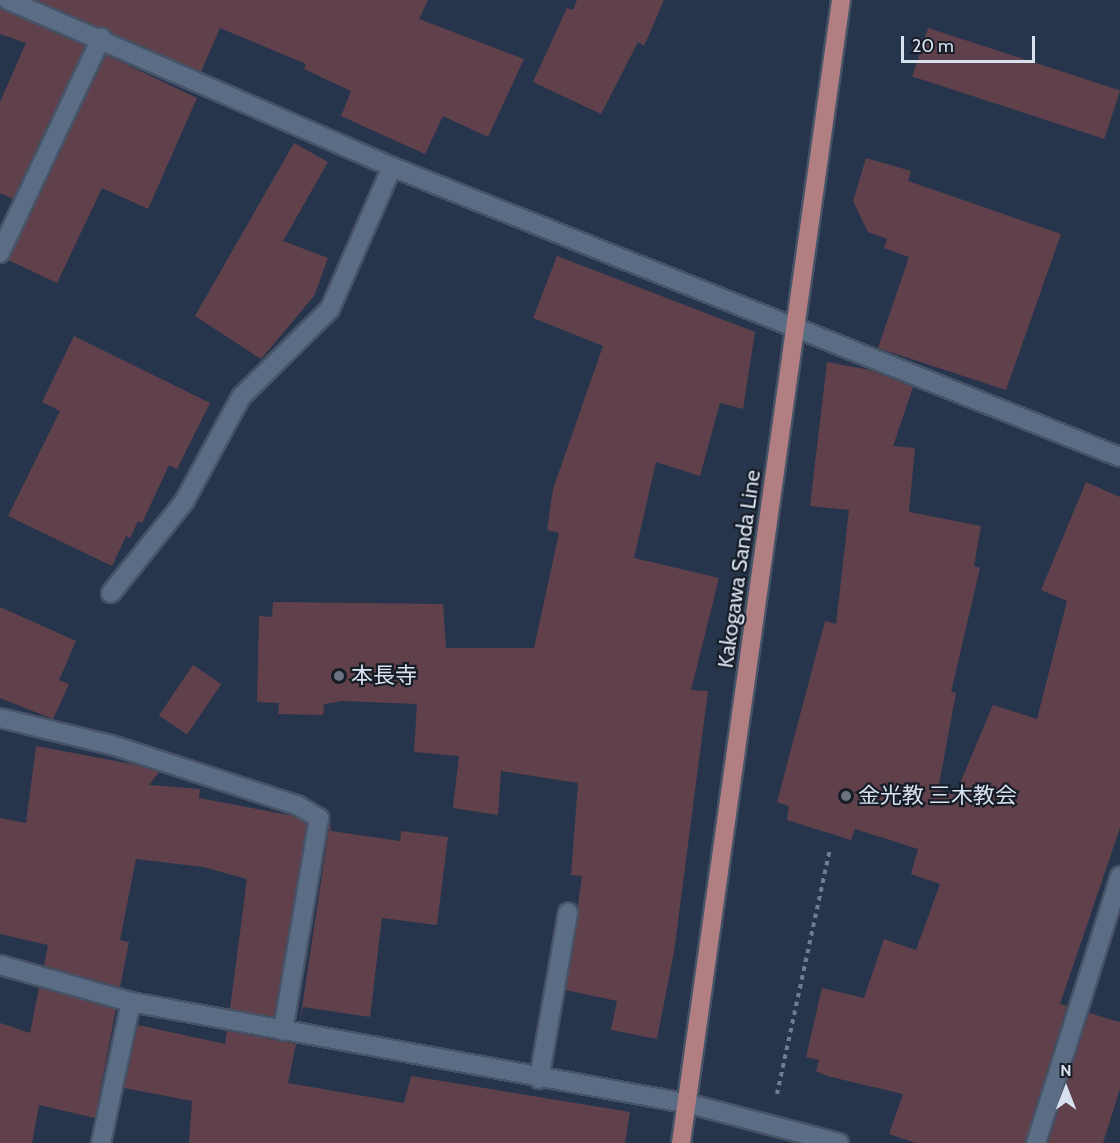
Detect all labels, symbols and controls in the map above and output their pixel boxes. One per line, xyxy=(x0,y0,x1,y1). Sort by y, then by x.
scale bar xyxy=(904,24,1038,62)
text: 20 m xyxy=(912,35,954,57)
street label: Kakogawa Sanda Line xyxy=(712,468,766,670)
place label: 本長寺 xyxy=(351,663,417,689)
marker: 本長寺 xyxy=(332,669,346,683)
place label: 金光教 三木教会 xyxy=(858,783,1017,809)
marker: 金光教 三木教会 xyxy=(839,789,853,803)
north arrow xyxy=(1036,1059,1096,1119)
text: N xyxy=(1060,1061,1072,1080)

